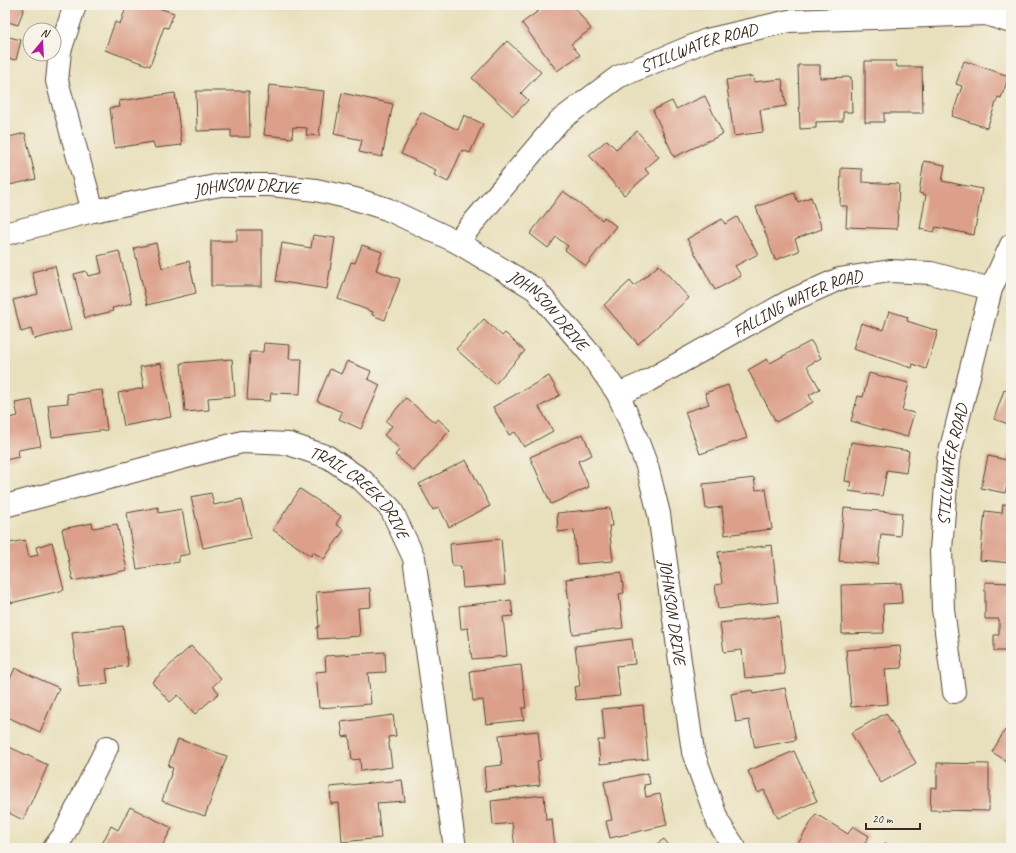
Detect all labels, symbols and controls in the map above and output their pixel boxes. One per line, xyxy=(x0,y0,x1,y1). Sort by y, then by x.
street label: STILLWATER ROAD xyxy=(637,18,761,78)
north arrow xyxy=(22,22,62,62)
text: N xyxy=(40,25,53,41)
street label: JOHNSON DRIVE xyxy=(191,175,302,201)
street label: JOHNSON DRIVE xyxy=(504,265,594,356)
street label: FALLING WATER ROAD xyxy=(729,265,866,342)
street label: STILLWATER ROAD xyxy=(933,400,973,526)
street label: TRAIL CREEK DRIVE xyxy=(307,442,414,544)
street label: JOHNSON DRIVE xyxy=(654,557,691,668)
scale bar xyxy=(866,805,920,831)
text: 20 m xyxy=(872,811,894,827)

